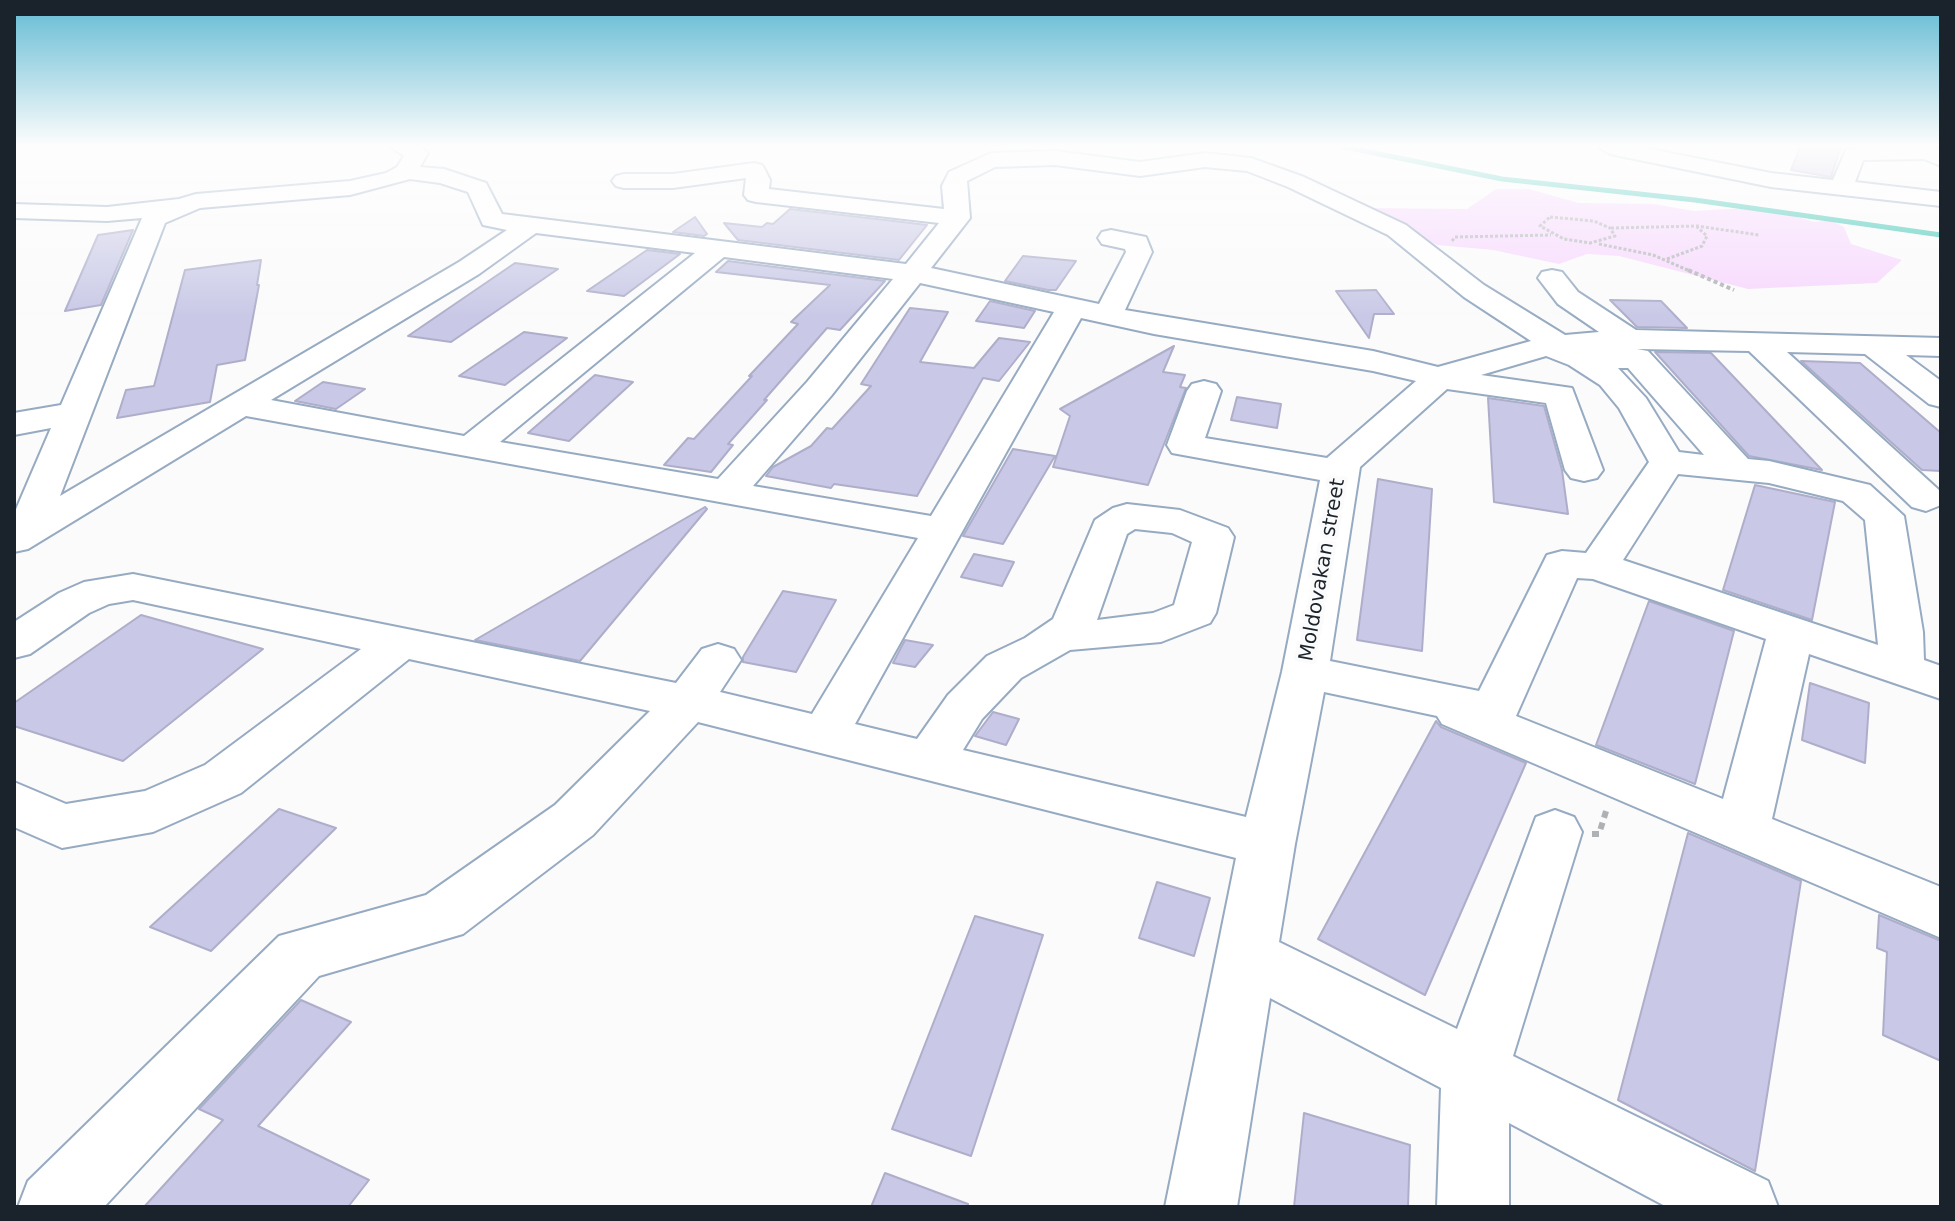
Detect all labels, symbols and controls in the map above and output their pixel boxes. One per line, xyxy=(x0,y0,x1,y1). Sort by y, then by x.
street label: Moldovakan street xyxy=(1295,477,1351,663)

